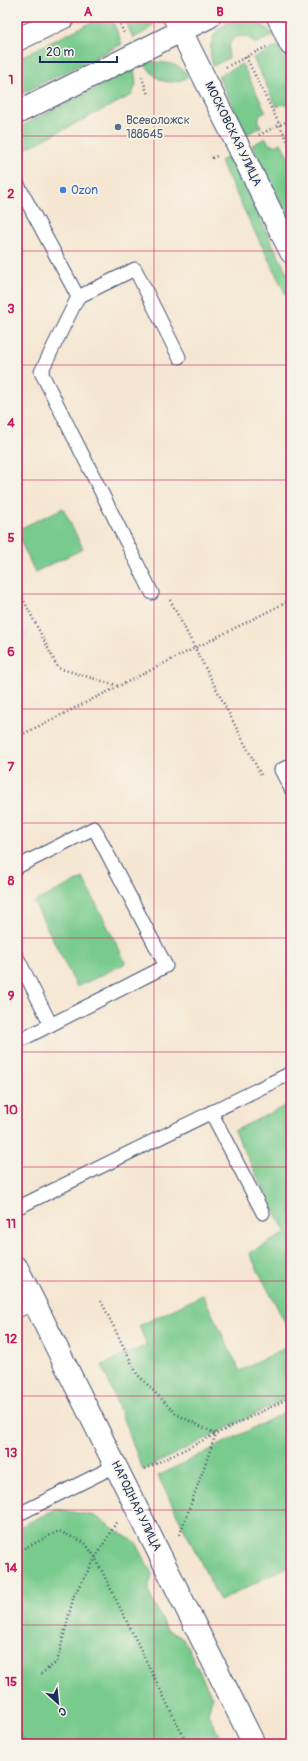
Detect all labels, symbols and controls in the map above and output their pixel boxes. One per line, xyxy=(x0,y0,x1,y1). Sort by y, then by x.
text: A xyxy=(84,4,93,20)
text: B xyxy=(216,4,224,20)
scale bar xyxy=(40,38,117,64)
text: 20 m xyxy=(46,45,75,60)
text: 1 xyxy=(8,72,14,88)
street label: МОСКОВСКАЯ УЛИЦА xyxy=(201,79,265,189)
place label: Всеволожск 188645 xyxy=(126,113,190,142)
marker: Всеволожск 188645 xyxy=(113,122,123,132)
place label: Ozon xyxy=(71,183,98,198)
marker: Ozon xyxy=(58,185,68,195)
text: 2 xyxy=(7,186,15,202)
text: 3 xyxy=(7,301,15,317)
text: 4 xyxy=(7,415,15,431)
text: 5 xyxy=(7,530,15,546)
text: 6 xyxy=(7,644,15,660)
text: 7 xyxy=(8,759,15,775)
text: 8 xyxy=(8,873,15,889)
text: 9 xyxy=(8,988,15,1004)
text: 10 xyxy=(4,1102,18,1118)
text: 11 xyxy=(6,1216,16,1232)
text: 12 xyxy=(5,1331,17,1347)
text: 13 xyxy=(5,1445,17,1461)
street label: НАРОДНАЯ УЛИЦА xyxy=(108,1458,165,1554)
text: 14 xyxy=(5,1560,18,1576)
text: 15 xyxy=(5,1674,17,1690)
north arrow xyxy=(38,1683,78,1723)
text: С xyxy=(56,1704,68,1719)

